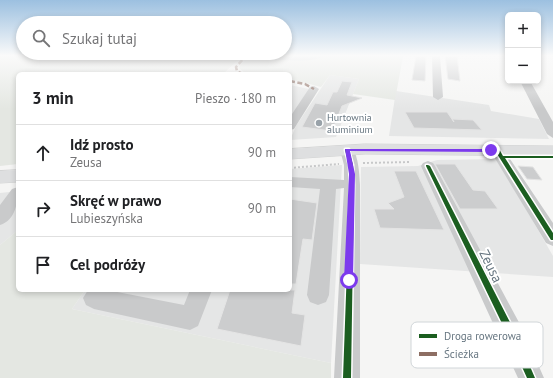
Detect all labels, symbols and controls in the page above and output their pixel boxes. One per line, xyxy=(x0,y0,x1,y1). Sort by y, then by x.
map controls xyxy=(505,12,541,84)
button: + xyxy=(505,12,541,48)
search box xyxy=(16,16,292,60)
icon: search xyxy=(30,27,52,49)
text: Szukaj tutaj xyxy=(62,29,137,48)
button: − xyxy=(505,48,541,84)
text: 3 min xyxy=(32,87,73,109)
text: Pieszo · 180 m xyxy=(195,90,276,107)
place label: Hurtownia aluminium xyxy=(327,111,373,136)
marker: Hurtownia aluminium xyxy=(314,118,324,128)
text: Idź prosto xyxy=(70,135,134,154)
route end xyxy=(482,141,500,159)
icon: ahead xyxy=(32,142,54,164)
text: 90 m xyxy=(248,144,276,161)
text: Zeusa xyxy=(70,154,102,171)
text: Skręć w prawo xyxy=(70,191,162,210)
icon: right xyxy=(32,198,54,220)
text: 90 m xyxy=(248,200,276,217)
text: Lubieszyńska xyxy=(70,210,143,227)
street label: Zeusa xyxy=(475,247,507,285)
icon: arrive xyxy=(32,254,54,276)
text: Cel podróży xyxy=(70,255,145,274)
route start xyxy=(340,271,358,289)
legend xyxy=(411,322,543,368)
text: Droga rowerowa xyxy=(444,329,521,343)
text: Ścieżka xyxy=(444,347,479,361)

